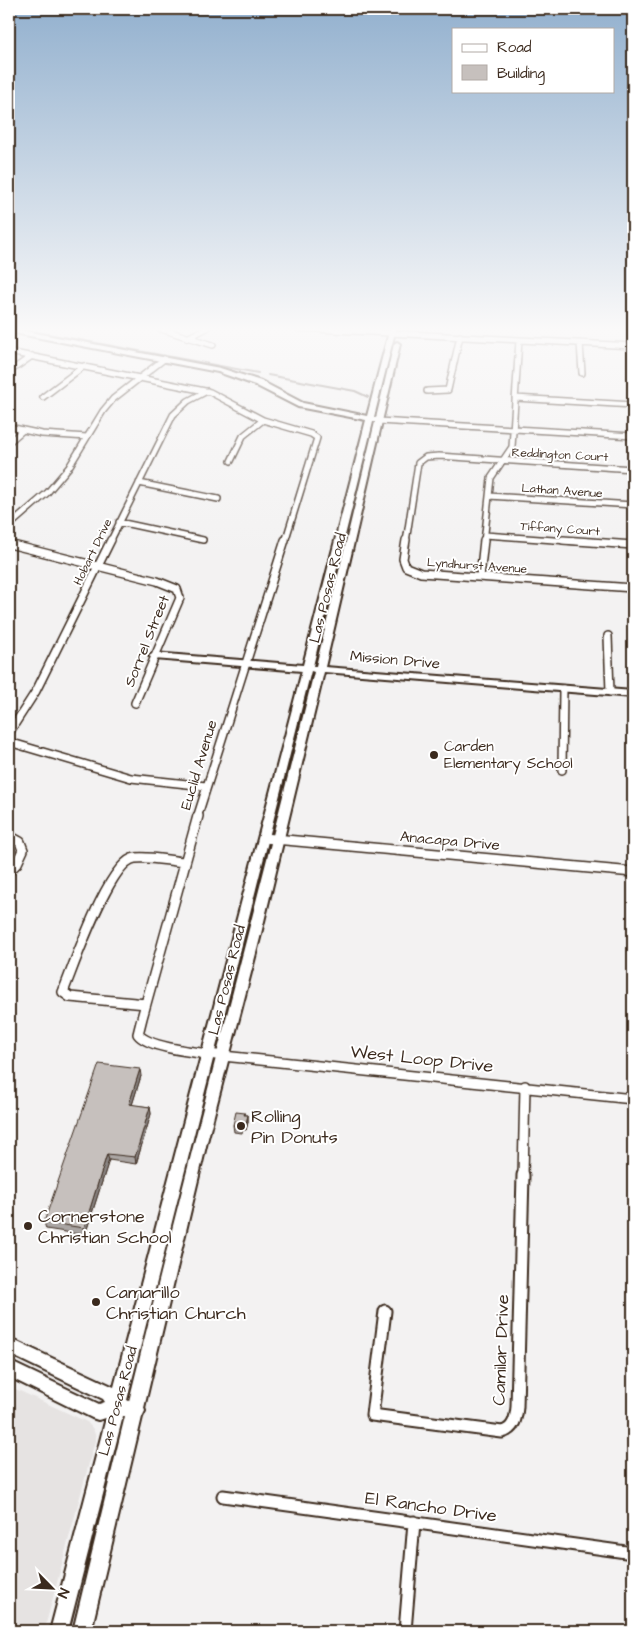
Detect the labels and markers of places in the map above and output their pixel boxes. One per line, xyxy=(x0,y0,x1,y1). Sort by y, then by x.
place label: Carden Elementary School xyxy=(444,736,573,775)
marker: Carden Elementary School xyxy=(428,749,440,761)
place label: Rolling Pin Donuts xyxy=(251,1104,338,1150)
marker: Rolling Pin Donuts xyxy=(235,1120,247,1132)
place label: Cornerstone Christian School xyxy=(38,1204,172,1250)
marker: Cornerstone Christian School xyxy=(22,1220,34,1232)
place label: Camarillo Christian Church xyxy=(106,1280,246,1326)
marker: Camarillo Christian Church xyxy=(90,1296,102,1308)

